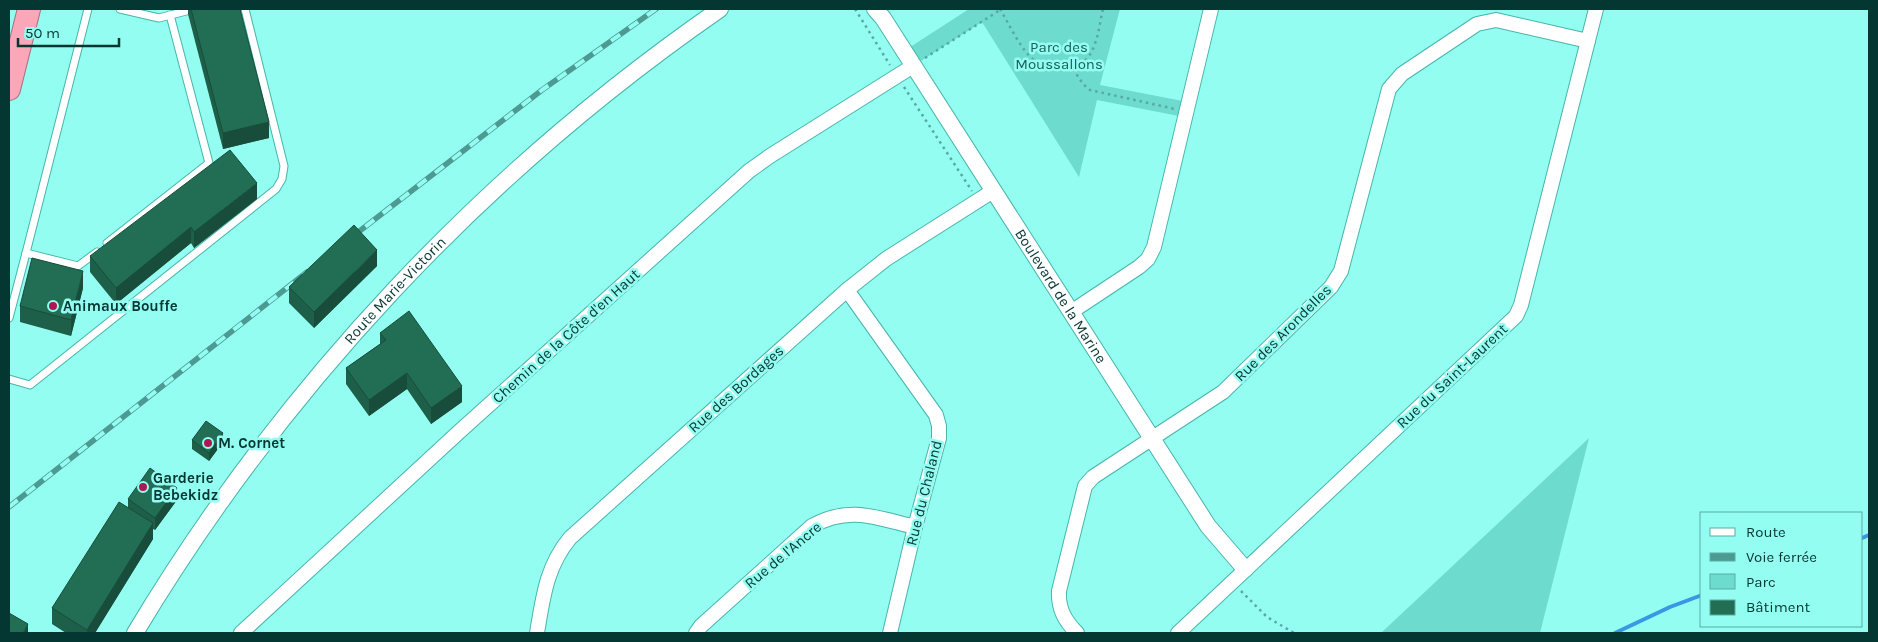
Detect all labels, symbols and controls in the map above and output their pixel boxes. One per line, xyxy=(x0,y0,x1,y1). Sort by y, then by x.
scale bar xyxy=(18,15,119,47)
text: 50 m xyxy=(25,24,60,42)
park label: Parc des Moussallons xyxy=(1015,38,1103,73)
street label: Boulevard de la Marine xyxy=(1011,225,1110,367)
street label: Route Marie-Victorin xyxy=(340,233,450,348)
street label: Chemin de la Côte d'en Haut xyxy=(489,265,644,407)
street label: Rue des Arondelles xyxy=(1231,281,1335,385)
place label: Animaux Bouffe xyxy=(63,297,178,315)
marker: Animaux Bouffe xyxy=(47,300,59,312)
street label: Rue du Saint-Laurent xyxy=(1393,320,1511,432)
street label: Rue des Bordages xyxy=(685,342,787,436)
place label: M. Cornet xyxy=(218,434,285,452)
marker: M. Cornet xyxy=(202,437,214,449)
street label: Rue du Chaland xyxy=(902,438,946,548)
place label: Garderie Bebekidz xyxy=(153,469,218,504)
marker: Garderie Bebekidz xyxy=(137,481,149,493)
legend xyxy=(1700,512,1863,627)
street label: Rue de l'Ancre xyxy=(741,518,825,592)
text: Route xyxy=(1746,523,1786,541)
text: Voie ferrée xyxy=(1746,548,1817,566)
text: Parc xyxy=(1746,573,1776,591)
text: Bâtiment xyxy=(1746,598,1810,616)

